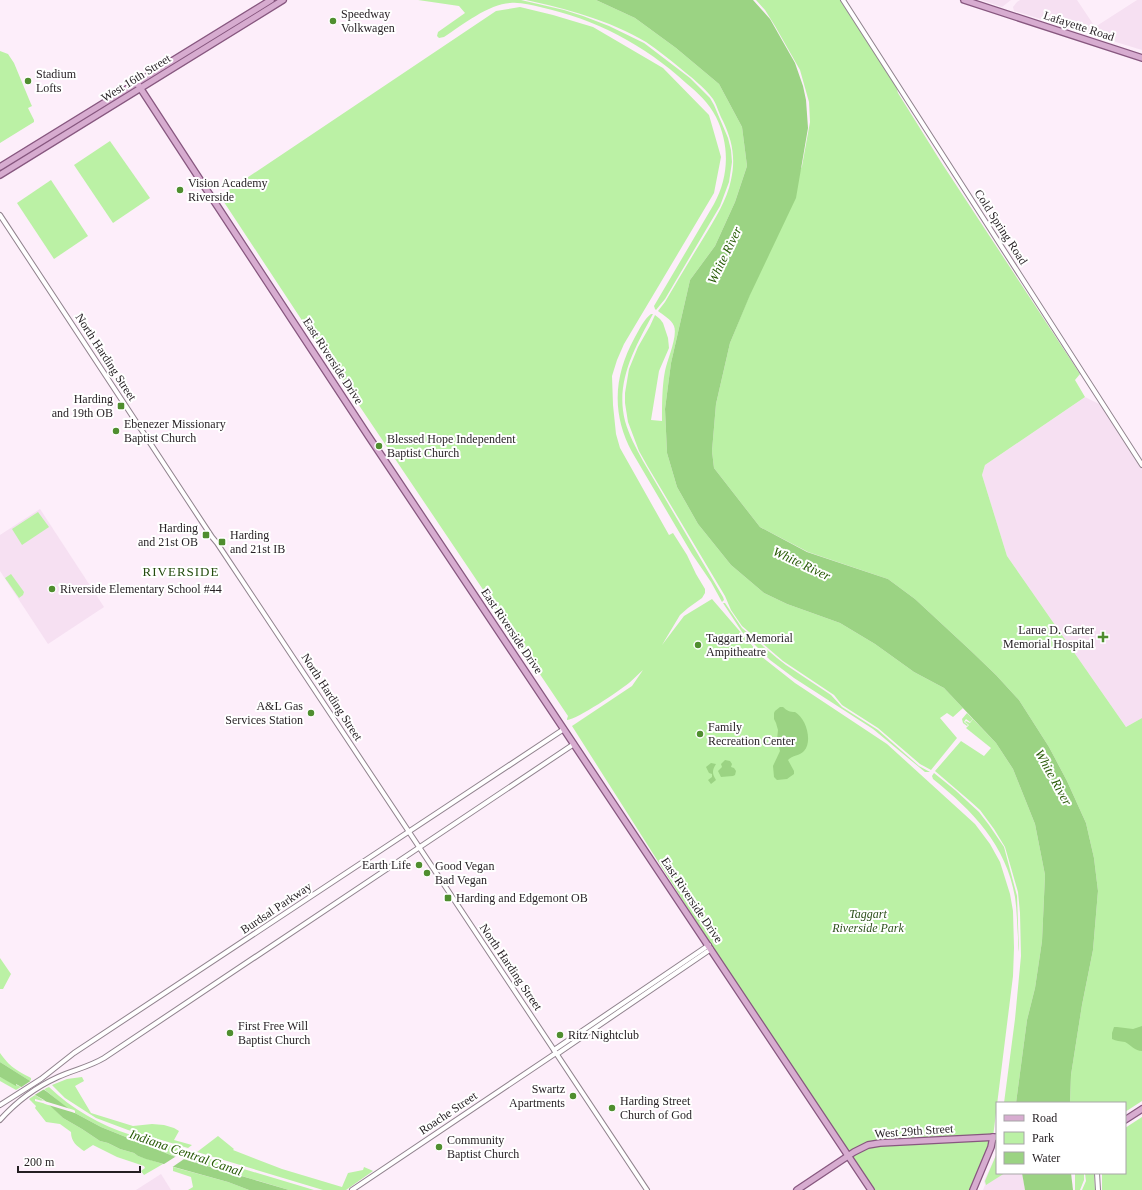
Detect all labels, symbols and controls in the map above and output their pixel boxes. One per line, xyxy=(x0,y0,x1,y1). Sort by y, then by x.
place label: Speedway Volkwagen xyxy=(341,7,395,35)
street label: Lafayette Road xyxy=(1042,8,1116,44)
marker: Speedway Volkwagen xyxy=(328,16,338,26)
street label: West 16th Street xyxy=(99,51,174,105)
place label: Stadium Lofts xyxy=(36,67,77,95)
marker: Stadium Lofts xyxy=(23,76,33,86)
place label: Vision Academy Riverside xyxy=(188,176,268,204)
marker: Vision Academy Riverside xyxy=(175,185,185,195)
street label: Cold Spring Road xyxy=(972,187,1030,267)
water label: White River xyxy=(704,223,745,286)
street label: North Harding Street xyxy=(73,311,140,404)
street label: East Riverside Drive xyxy=(300,315,366,407)
place label: Harding and 19th OB xyxy=(52,392,113,420)
marker: Harding and 19th OB xyxy=(116,401,126,411)
place label: Ebenezer Missionary Baptist Church xyxy=(124,417,226,445)
marker: Ebenezer Missionary Baptist Church xyxy=(111,426,121,436)
place label: Blessed Hope Independent Baptist Church xyxy=(387,432,516,460)
marker: Blessed Hope Independent Baptist Church xyxy=(374,441,384,451)
place label: Harding and 21st OB xyxy=(138,521,198,549)
place label: Harding and 21st IB xyxy=(230,528,285,556)
marker: Harding and 21st OB xyxy=(201,530,211,540)
marker: Harding and 21st IB xyxy=(217,537,227,547)
water label: White River xyxy=(771,544,834,584)
district label: RIVERSIDE xyxy=(143,564,219,579)
place label: Riverside Elementary School #44 xyxy=(60,582,222,596)
marker: Riverside Elementary School #44 xyxy=(47,584,57,594)
street label: East Riverside Drive xyxy=(478,586,546,676)
place label: Larue D. Carter Memorial Hospital xyxy=(1003,623,1095,651)
place label: Taggart Memorial Ampitheatre xyxy=(706,631,793,659)
marker: Larue D. Carter Memorial Hospital xyxy=(1097,631,1109,643)
marker: Taggart Memorial Ampitheatre xyxy=(693,640,703,650)
street label: North Harding Street xyxy=(299,651,366,744)
place label: A&L Gas Services Station xyxy=(225,699,303,727)
marker: A&L Gas Services Station xyxy=(306,708,316,718)
place label: Family Recreation Center xyxy=(708,720,795,748)
marker: Family Recreation Center xyxy=(695,729,705,739)
water label: White River xyxy=(1032,747,1076,809)
street label: East Riverside Drive xyxy=(658,855,726,945)
place label: Earth Life xyxy=(362,858,411,872)
place label: Good Vegan Bad Vegan xyxy=(435,859,494,887)
marker: Earth Life xyxy=(414,860,424,870)
marker: Good Vegan Bad Vegan xyxy=(422,868,432,878)
street label: Burdsal Parkway xyxy=(238,879,314,937)
place label: Harding and Edgemont OB xyxy=(456,891,588,905)
marker: Harding and Edgemont OB xyxy=(443,893,453,903)
park label: Taggart Riverside Park xyxy=(831,907,904,935)
street label: North Harding Street xyxy=(477,921,546,1013)
place label: First Free Will Baptist Church xyxy=(238,1019,310,1047)
marker: First Free Will Baptist Church xyxy=(225,1028,235,1038)
place label: Ritz Nightclub xyxy=(568,1028,639,1042)
marker: Ritz Nightclub xyxy=(555,1030,565,1040)
place label: Swartz Apartments xyxy=(509,1082,565,1110)
street label: Roache Street xyxy=(416,1088,480,1138)
marker: Swartz Apartments xyxy=(568,1091,578,1101)
place label: Harding Street Church of God xyxy=(620,1094,692,1122)
legend xyxy=(996,1102,1126,1174)
marker: Harding Street Church of God xyxy=(607,1103,617,1113)
text: Road xyxy=(1032,1111,1057,1125)
street label: West 29th Street xyxy=(874,1121,955,1141)
water label: Indiana Central Canal xyxy=(126,1126,245,1179)
text: Park xyxy=(1032,1131,1054,1145)
place label: Community Baptist Church xyxy=(447,1133,519,1161)
marker: Community Baptist Church xyxy=(434,1142,444,1152)
scale bar xyxy=(18,1148,140,1174)
text: Water xyxy=(1032,1151,1060,1165)
text: 200 m xyxy=(24,1155,55,1169)

